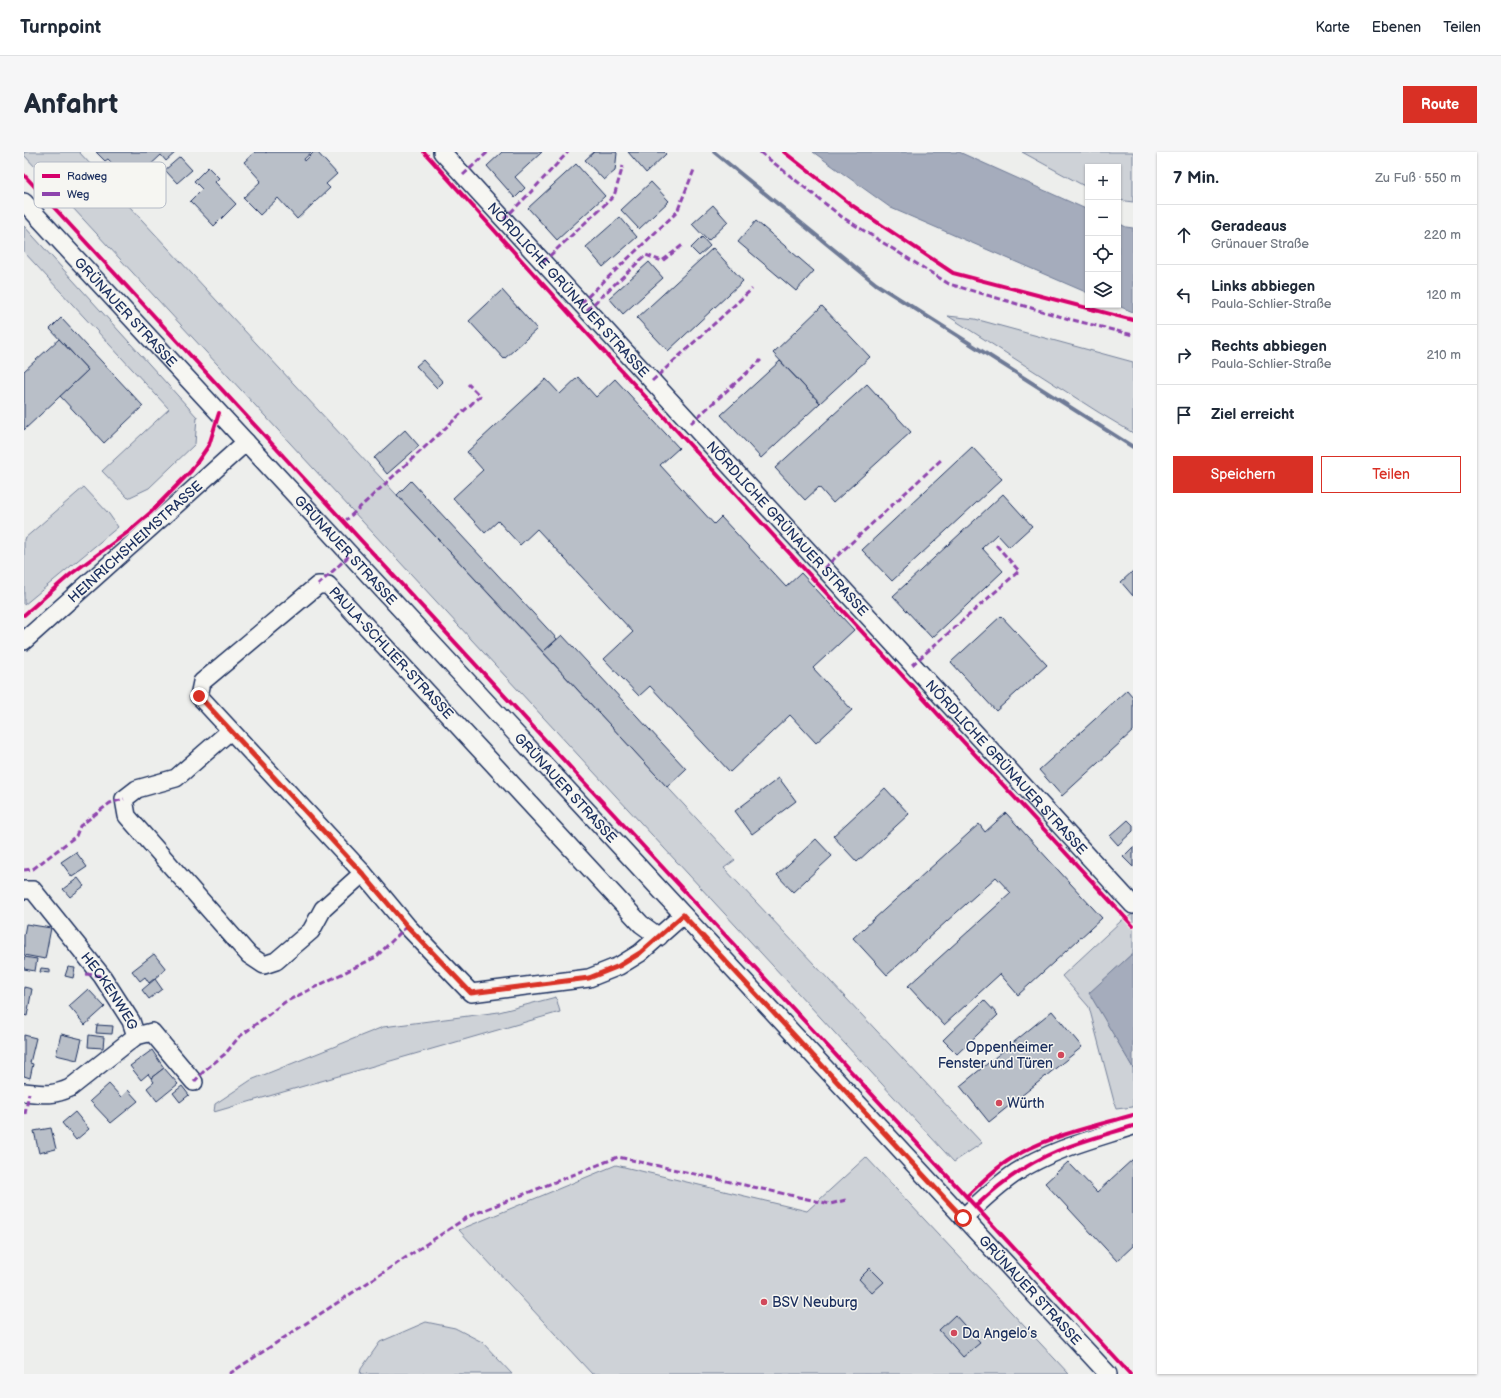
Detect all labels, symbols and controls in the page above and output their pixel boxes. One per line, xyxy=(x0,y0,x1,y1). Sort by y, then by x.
text: Turnpoint xyxy=(20,16,101,39)
text: Karte xyxy=(1316,19,1350,36)
text: Ebenen xyxy=(1372,19,1421,36)
text: Teilen xyxy=(1443,19,1481,36)
button: Route xyxy=(1403,86,1477,123)
text: Anfahrt xyxy=(24,88,118,121)
legend xyxy=(34,162,166,208)
map controls xyxy=(1085,164,1121,308)
button: + xyxy=(1085,164,1121,200)
text: 7 Min. xyxy=(1173,168,1219,188)
text: Radweg xyxy=(67,170,107,183)
text: Zu Fuß · 550 m xyxy=(1375,170,1461,186)
text: Weg xyxy=(67,188,89,201)
street label: NÖRDLICHE GRÜNAUER STRASSE xyxy=(484,199,653,381)
button: − xyxy=(1085,200,1121,236)
text: Geradeaus xyxy=(1211,217,1287,236)
icon: ahead xyxy=(1173,224,1195,246)
text: 220 m xyxy=(1424,227,1461,243)
button: locate xyxy=(1085,236,1121,272)
text: Grünauer Straße xyxy=(1211,236,1309,252)
street label: GRÜNAUER STRASSE xyxy=(71,254,181,371)
button: layers xyxy=(1085,272,1121,308)
text: Links abbiegen xyxy=(1211,277,1315,296)
icon: left xyxy=(1173,284,1195,306)
text: 120 m xyxy=(1426,287,1461,303)
text: Paula-Schlier-Straße xyxy=(1211,296,1331,312)
text: Rechts abbiegen xyxy=(1211,337,1327,356)
icon: right xyxy=(1173,344,1195,366)
text: 210 m xyxy=(1427,347,1461,363)
text: Paula-Schlier-Straße xyxy=(1211,356,1331,372)
icon: arrive xyxy=(1173,404,1195,426)
text: Ziel erreicht xyxy=(1211,405,1294,424)
street label: NÖRDLICHE GRÜNAUER STRASSE xyxy=(703,438,872,619)
button: Speichern xyxy=(1173,456,1313,493)
button: Teilen xyxy=(1321,456,1461,493)
street label: HEINRICHSHEIMSTRASSE xyxy=(64,477,206,606)
street label: GRÜNAUER STRASSE xyxy=(291,492,401,608)
street label: PAULA-SCHLIER-STRASSE xyxy=(325,583,457,723)
street label: NÖRDLICHE GRÜNAUER STRASSE xyxy=(922,676,1091,858)
route end xyxy=(190,687,208,705)
street label: GRÜNAUER STRASSE xyxy=(511,729,621,846)
street label: HECKENWEG xyxy=(78,948,142,1032)
place label: Oppenheimer Fenster und Türen xyxy=(938,1039,1054,1072)
marker: Oppenheimer Fenster und Türen xyxy=(1056,1050,1066,1060)
place label: Würth xyxy=(1007,1095,1045,1112)
marker: Würth xyxy=(994,1098,1004,1108)
route start xyxy=(954,1209,972,1227)
street label: GRÜNAUER STRASSE xyxy=(975,1232,1085,1348)
place label: BSV Neuburg xyxy=(772,1294,858,1311)
marker: BSV Neuburg xyxy=(759,1297,769,1307)
place label: Da Angelo’s xyxy=(962,1325,1037,1342)
marker: Da Angelo’s xyxy=(949,1328,959,1338)

